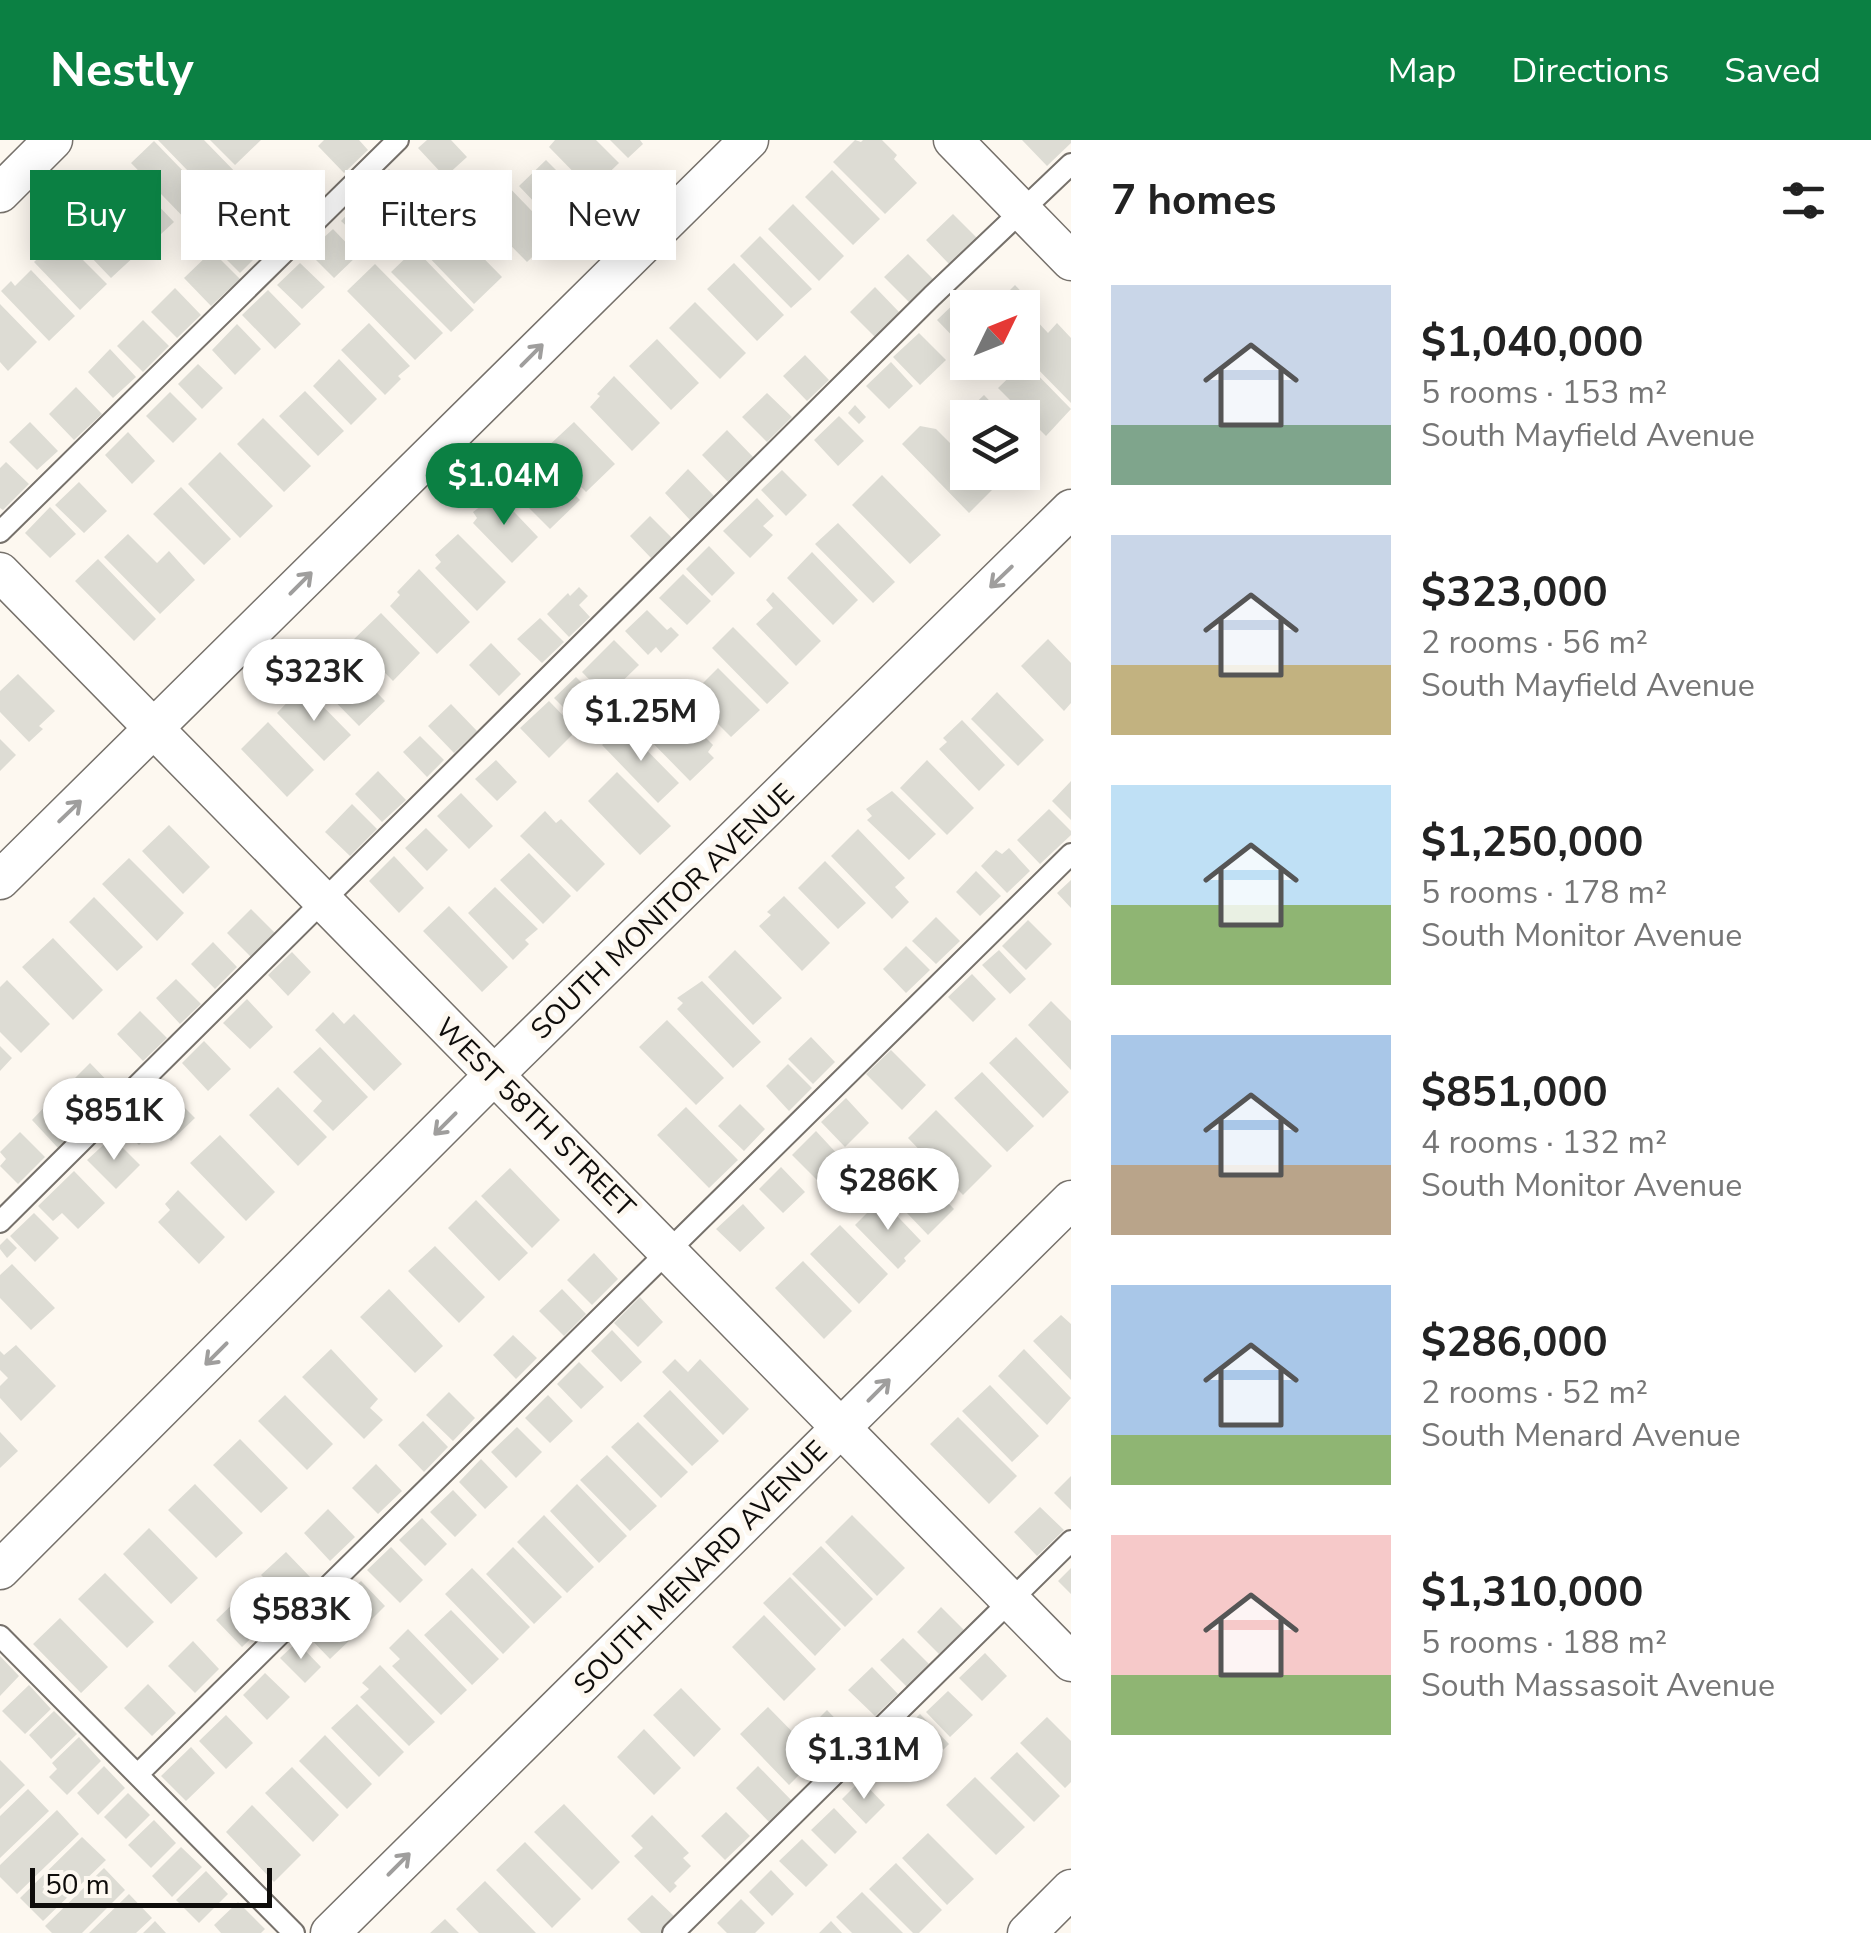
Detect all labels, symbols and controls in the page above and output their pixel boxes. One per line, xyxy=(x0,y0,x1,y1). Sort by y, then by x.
text: Nestly xyxy=(50,37,193,103)
text: Map xyxy=(1388,47,1457,94)
text: Directions xyxy=(1512,47,1669,94)
text: Saved xyxy=(1724,47,1821,94)
chip: Buy xyxy=(30,170,161,260)
chip: Rent xyxy=(181,170,325,260)
chip: Filters xyxy=(345,170,512,260)
chip: New xyxy=(532,170,676,260)
text: 7 homes xyxy=(1111,172,1276,229)
icon: filters xyxy=(1776,173,1831,228)
north arrow xyxy=(950,290,1040,380)
map controls xyxy=(950,290,1040,490)
text: $1,040,000 xyxy=(1421,314,1643,371)
icon: home xyxy=(1191,325,1311,445)
one-way arrow xyxy=(519,343,543,367)
text: 5 rooms · 153 m² xyxy=(1421,371,1667,414)
button: layers xyxy=(950,400,1040,490)
text: South Mayfield Avenue xyxy=(1421,414,1755,457)
pin: $1.04M xyxy=(423,443,585,528)
text: $1.04M xyxy=(448,454,560,497)
text: $323,000 xyxy=(1421,564,1608,621)
one-way arrow xyxy=(990,565,1014,589)
one-way arrow xyxy=(288,571,312,595)
icon: home xyxy=(1191,575,1311,695)
text: 2 rooms · 56 m² xyxy=(1421,621,1648,664)
pin: $323K xyxy=(244,639,384,724)
text: $323K xyxy=(265,650,363,693)
text: South Mayfield Avenue xyxy=(1421,664,1755,707)
pin: $1.25M xyxy=(560,679,722,764)
text: $1.25M xyxy=(585,690,697,733)
street label: SOUTH MONITOR AVENUE xyxy=(523,776,803,1048)
one-way arrow xyxy=(57,800,81,824)
text: $1,250,000 xyxy=(1421,814,1643,871)
icon: home xyxy=(1191,825,1311,945)
text: 5 rooms · 178 m² xyxy=(1421,871,1667,914)
text: South Monitor Avenue xyxy=(1421,914,1742,957)
street label: WEST 58TH STREET xyxy=(427,1009,644,1226)
text: $851,000 xyxy=(1421,1064,1608,1121)
icon: home xyxy=(1191,1075,1311,1195)
pin: $851K xyxy=(44,1078,184,1163)
text: $851K xyxy=(65,1089,163,1132)
one-way arrow xyxy=(434,1112,458,1136)
text: 4 rooms · 132 m² xyxy=(1421,1121,1667,1164)
pin: $286K xyxy=(818,1148,958,1233)
text: $286K xyxy=(839,1159,937,1202)
text: South Monitor Avenue xyxy=(1421,1164,1742,1207)
text: $286,000 xyxy=(1421,1314,1608,1371)
icon: home xyxy=(1191,1325,1311,1445)
one-way arrow xyxy=(204,1341,228,1365)
text: 2 rooms · 52 m² xyxy=(1421,1371,1648,1414)
one-way arrow xyxy=(867,1378,891,1402)
text: South Menard Avenue xyxy=(1421,1414,1741,1457)
street label: SOUTH MENARD AVENUE xyxy=(565,1432,836,1703)
text: $1,310,000 xyxy=(1421,1564,1643,1621)
icon: home xyxy=(1191,1575,1311,1695)
pin: $583K xyxy=(231,1577,371,1662)
text: $583K xyxy=(252,1588,350,1631)
text: 5 rooms · 188 m² xyxy=(1421,1621,1667,1664)
text: South Massasoit Avenue xyxy=(1421,1664,1775,1707)
pin: $1.31M xyxy=(783,1717,945,1802)
text: $1.31M xyxy=(808,1728,920,1771)
one-way arrow xyxy=(387,1853,411,1877)
scale bar xyxy=(30,1863,272,1908)
text: 50 m xyxy=(45,1866,110,1904)

